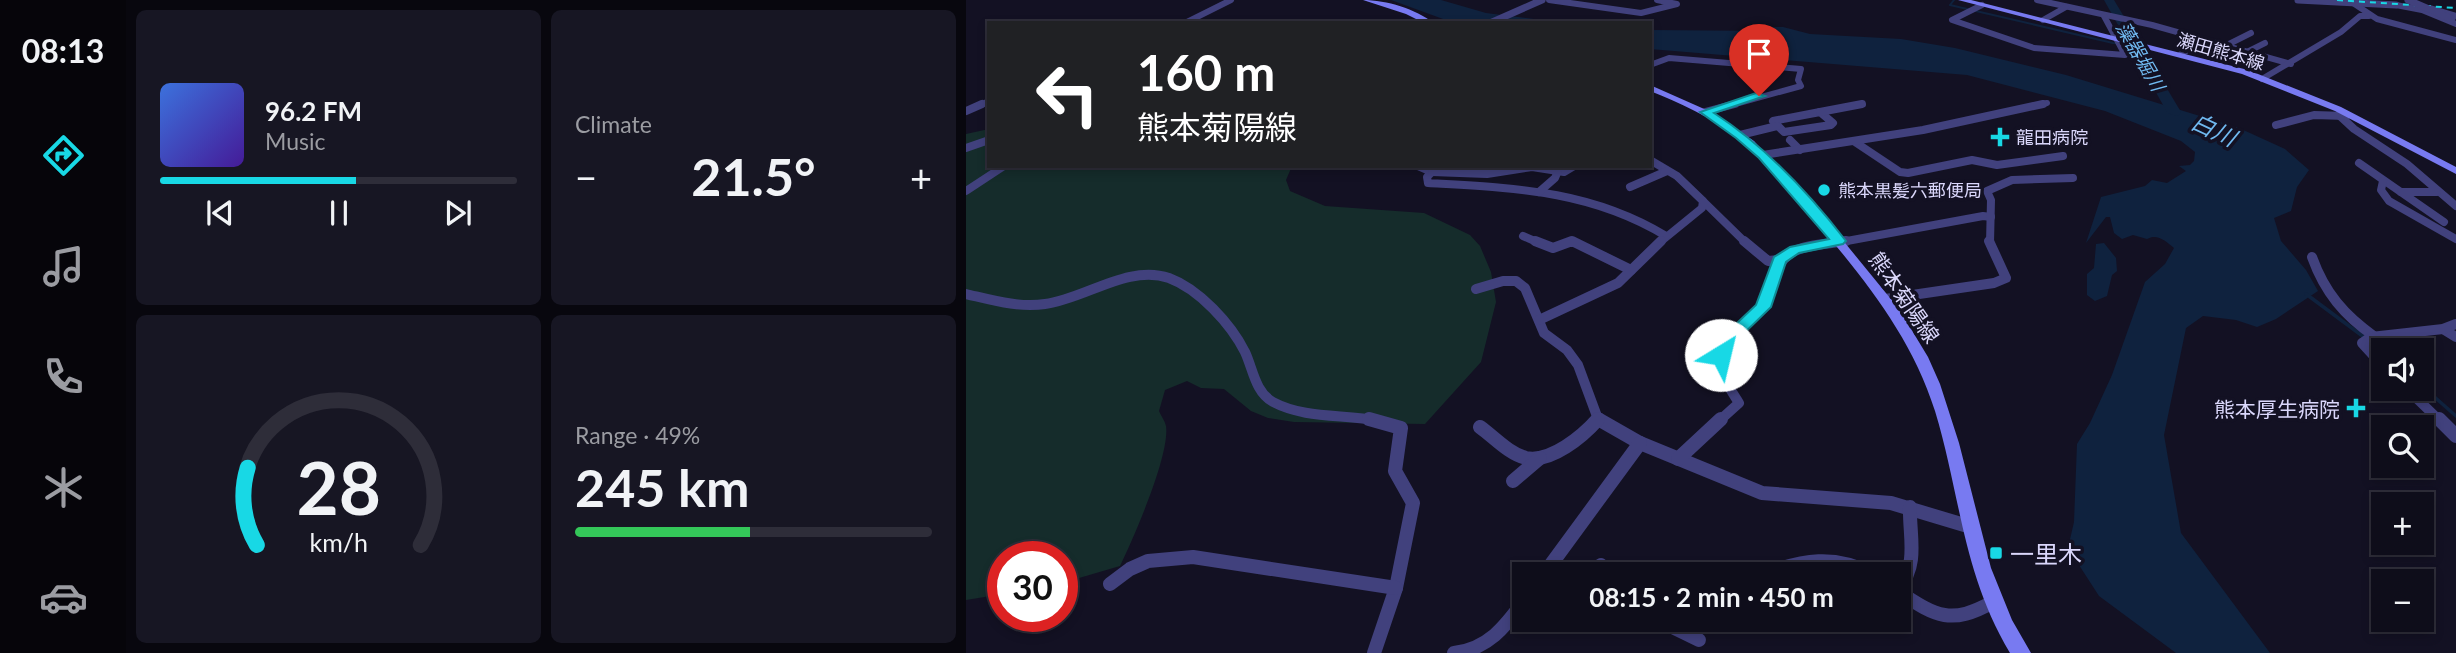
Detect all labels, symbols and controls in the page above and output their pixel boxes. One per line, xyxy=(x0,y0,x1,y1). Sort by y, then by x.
water label: 藻器堀川 xyxy=(2112,17,2171,96)
pin xyxy=(1729,24,1789,96)
street label: 瀬田熊本線 xyxy=(2175,28,2267,74)
text: 08:13 xyxy=(22,31,104,70)
icon: arrive xyxy=(1740,35,1778,73)
text: 160 m xyxy=(1137,43,1275,101)
icon: left xyxy=(1022,49,1113,140)
text: 96.2 FM xyxy=(265,95,362,127)
text: 熊本菊陽線 xyxy=(1137,107,1297,146)
water label: 白川 xyxy=(2187,107,2243,153)
text: Climate xyxy=(575,110,652,138)
place label: 龍田病院 xyxy=(2016,126,2088,148)
text: Music xyxy=(265,127,325,155)
marker: 龍田病院 xyxy=(1990,127,2010,147)
icon: directions xyxy=(39,131,88,180)
text: 21.5° xyxy=(691,145,816,207)
text: − xyxy=(575,154,597,200)
text: + xyxy=(910,154,932,200)
place label: 熊本黒髪六郵便局 xyxy=(1838,179,1982,201)
marker: 熊本黒髪六郵便局 xyxy=(1816,182,1832,198)
icon: previous xyxy=(201,194,239,232)
icon: pause xyxy=(320,194,358,232)
icon: next xyxy=(439,194,477,232)
icon: music xyxy=(39,242,88,291)
street label: 熊本菊陽線 xyxy=(1865,247,1945,347)
position arrow xyxy=(1684,318,1758,392)
map controls xyxy=(2371,338,2434,632)
button: sound xyxy=(2371,338,2434,401)
icon: phone xyxy=(39,352,88,401)
place label: 熊本厚生病院 xyxy=(2214,396,2340,421)
marker: 熊本厚生病院 xyxy=(2346,398,2366,418)
button: search xyxy=(2371,415,2434,478)
text: Range · 49% xyxy=(575,421,700,449)
text: 28 xyxy=(296,443,381,531)
text: 245 km xyxy=(575,456,749,518)
icon: climate xyxy=(39,463,88,512)
button: + xyxy=(2371,492,2434,555)
text: km/h xyxy=(309,527,368,557)
place label: 一里木 xyxy=(2010,539,2082,568)
speed limit sign: 30 xyxy=(987,541,1078,632)
marker: 一里木 xyxy=(1988,545,2004,561)
button: − xyxy=(2371,569,2434,632)
icon: car xyxy=(39,573,88,622)
text: 08:15 · 2 min · 450 m xyxy=(1589,581,1834,613)

